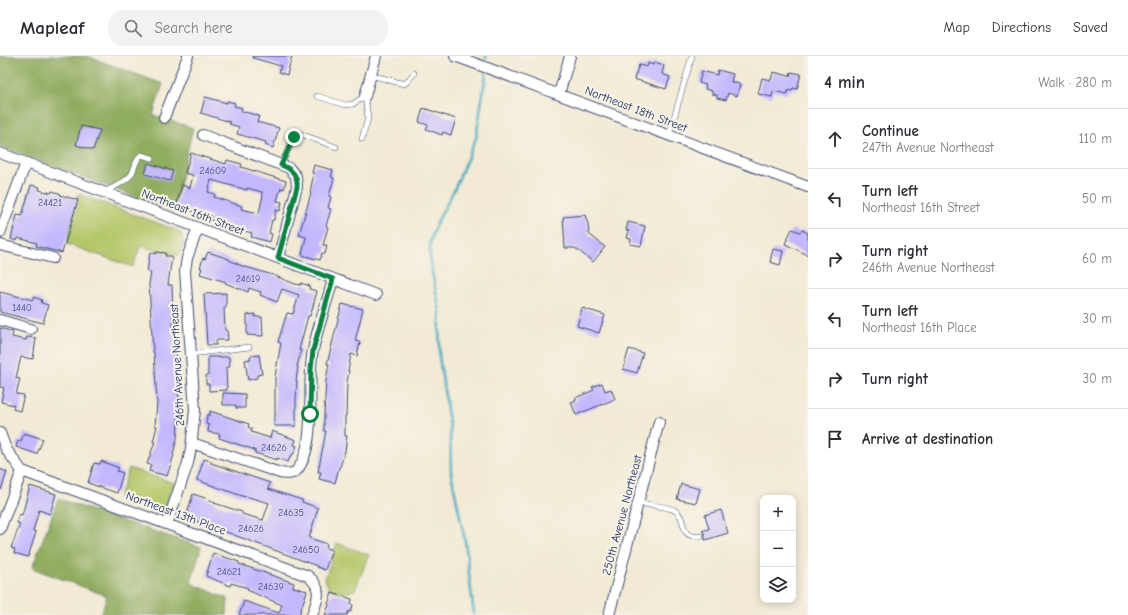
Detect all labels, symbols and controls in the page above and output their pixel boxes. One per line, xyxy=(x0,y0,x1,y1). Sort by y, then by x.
search box xyxy=(108,10,388,46)
text: Mapleaf xyxy=(20,17,84,39)
icon: search xyxy=(122,17,144,39)
text: Search here xyxy=(154,19,233,37)
text: Map xyxy=(943,19,970,36)
text: Directions xyxy=(992,19,1051,36)
text: Saved xyxy=(1073,19,1108,36)
text: 4 min xyxy=(824,73,865,92)
text: Walk · 280 m xyxy=(1038,75,1112,90)
street label: Northeast 18th Street xyxy=(583,83,690,135)
text: Continue xyxy=(862,122,919,140)
route end xyxy=(285,128,303,146)
icon: ahead xyxy=(824,128,846,150)
text: 110 m xyxy=(1079,131,1112,146)
text: 247th Avenue Northeast xyxy=(862,140,994,155)
house number: 24609 xyxy=(200,165,226,177)
text: Turn left xyxy=(862,182,918,200)
street label: Northeast 16th Street xyxy=(140,186,247,238)
icon: left xyxy=(824,188,846,210)
text: 50 m xyxy=(1082,191,1112,206)
house number: 24421 xyxy=(38,197,62,209)
text: Northeast 16th Street xyxy=(862,200,980,215)
text: Turn right xyxy=(862,242,928,260)
icon: right xyxy=(824,248,846,270)
text: 60 m xyxy=(1082,251,1112,266)
text: 246th Avenue Northeast xyxy=(862,260,995,275)
house number: 24619 xyxy=(236,273,260,285)
house number: 1440 xyxy=(12,302,32,314)
text: Turn left xyxy=(862,302,918,320)
street label: 246th Avenue Northeast xyxy=(167,303,187,427)
icon: left xyxy=(824,308,846,330)
text: 30 m xyxy=(1082,311,1112,326)
text: Northeast 16th Place xyxy=(862,320,977,335)
icon: right xyxy=(824,368,846,390)
text: Turn right xyxy=(862,370,928,388)
text: 30 m xyxy=(1082,371,1112,386)
route start xyxy=(301,405,319,423)
icon: arrive xyxy=(824,428,846,450)
text: Arrive at destination xyxy=(862,430,993,448)
house number: 24626 xyxy=(261,442,287,454)
street label: 250th Avenue Northeast xyxy=(599,453,645,577)
street label: Northeast 13th Place xyxy=(124,488,228,538)
map controls xyxy=(760,495,796,603)
button: + xyxy=(760,495,796,531)
house number: 24635 xyxy=(278,507,304,519)
house number: 24626 xyxy=(238,523,264,535)
button: − xyxy=(760,531,796,567)
house number: 24650 xyxy=(293,544,319,556)
house number: 24621 xyxy=(217,566,241,578)
button: layers xyxy=(760,567,796,603)
house number: 24639 xyxy=(258,581,284,593)

